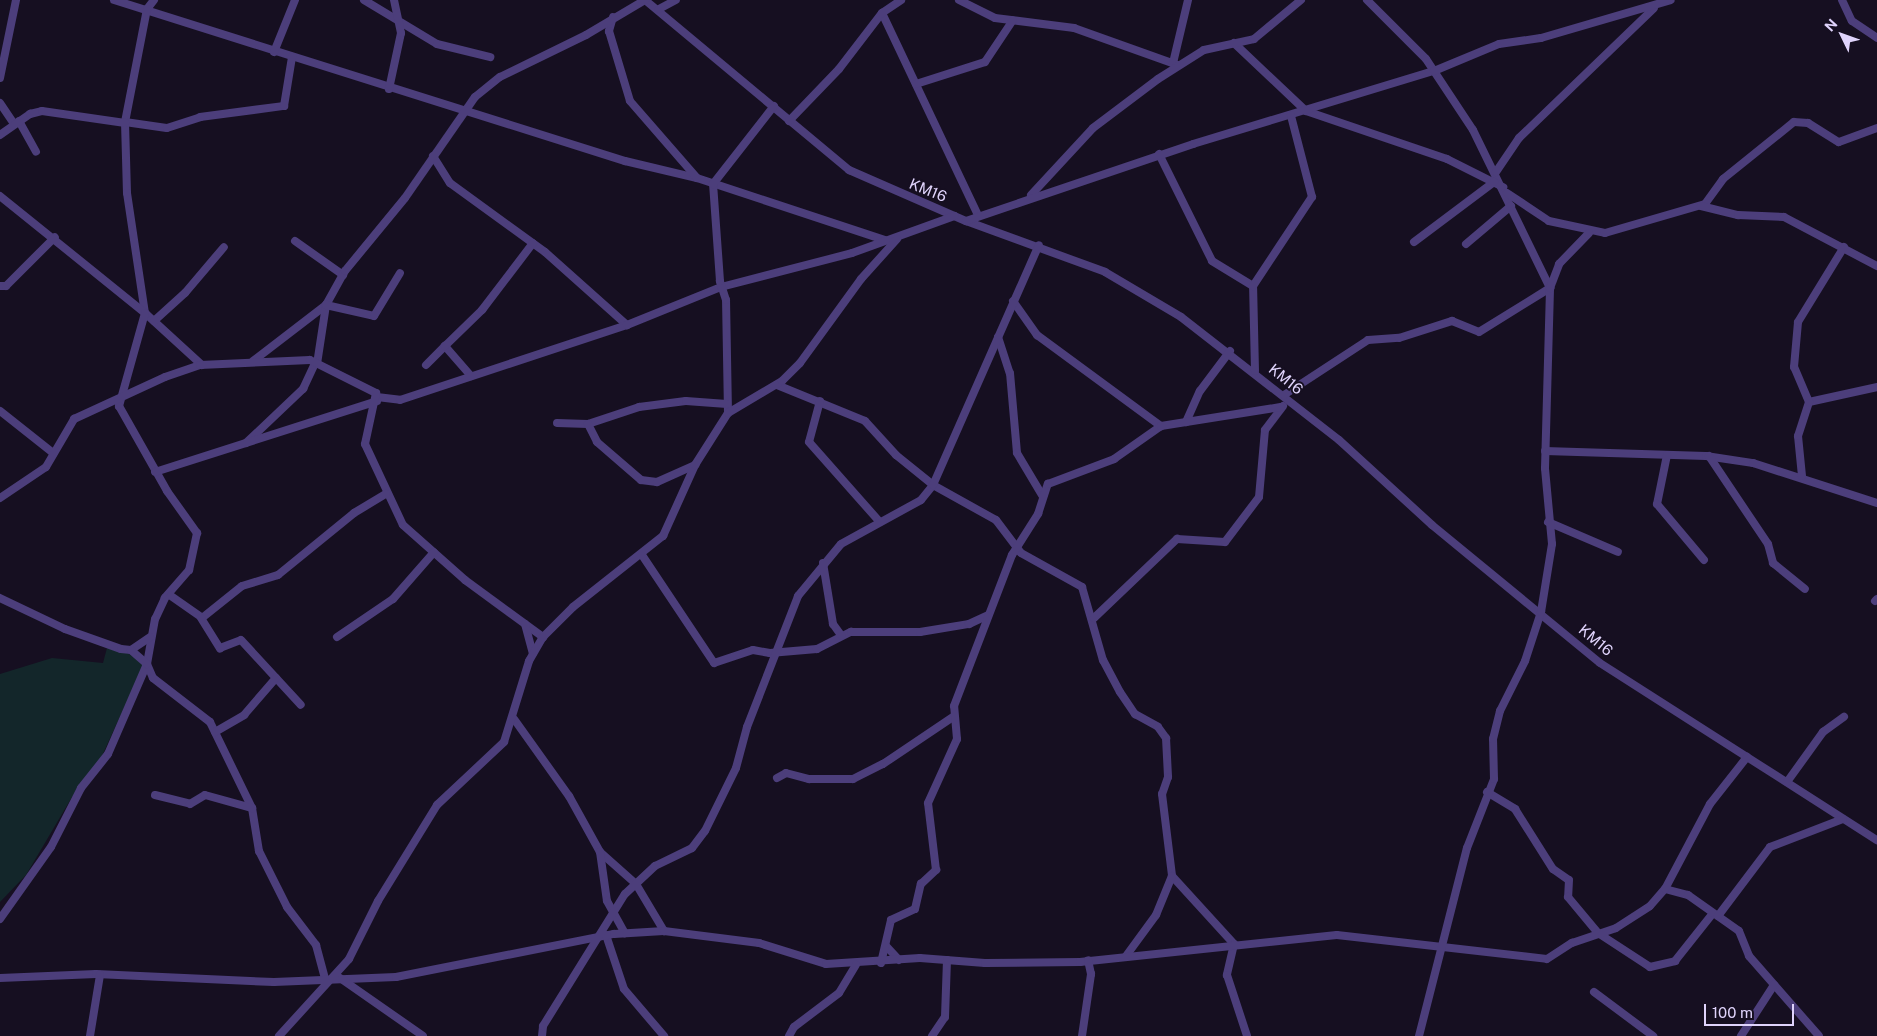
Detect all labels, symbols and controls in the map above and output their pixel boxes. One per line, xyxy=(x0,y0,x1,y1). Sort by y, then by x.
north arrow xyxy=(1817,10,1867,60)
text: N xyxy=(1821,16,1840,34)
street label: KM16 xyxy=(907,174,949,206)
street label: KM16 xyxy=(1265,360,1307,398)
street label: KM16 xyxy=(1575,621,1617,659)
scale bar xyxy=(1707,994,1797,1026)
text: 100 m xyxy=(1712,1004,1753,1021)

